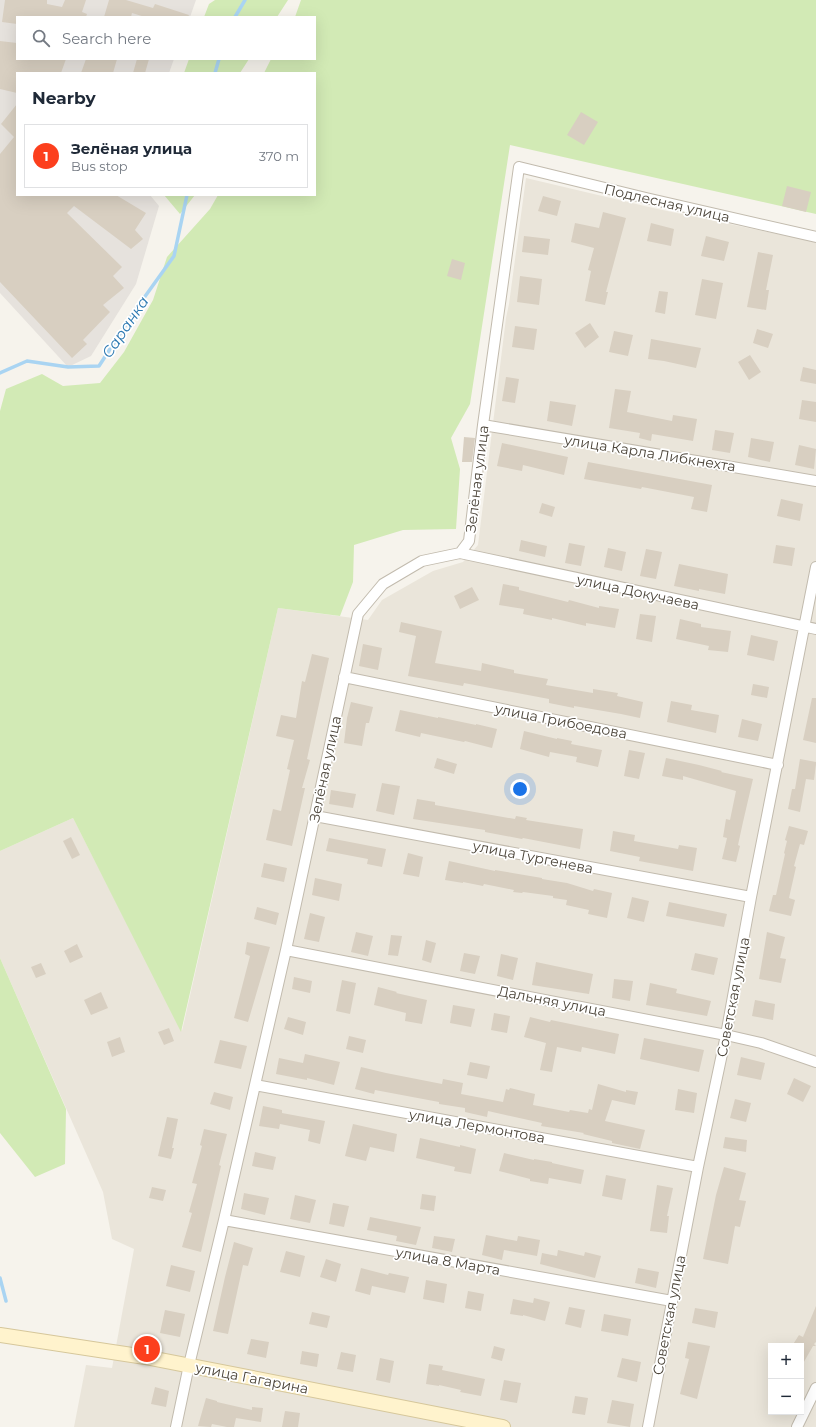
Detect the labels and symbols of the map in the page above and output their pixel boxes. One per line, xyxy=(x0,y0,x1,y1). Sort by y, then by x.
street label: Подлесная улица xyxy=(602,180,732,226)
water label: Саранка xyxy=(97,292,153,362)
street label: Зелёная улица xyxy=(461,424,493,534)
street label: улица Карла Либкнехта xyxy=(562,430,737,475)
street label: улица Докучаева xyxy=(574,570,701,614)
street label: улица Грибоедова xyxy=(492,699,629,743)
street label: Зелёная улица xyxy=(305,714,345,824)
your location xyxy=(510,779,530,799)
street label: улица Тургенева xyxy=(470,836,595,878)
street label: Советская улица xyxy=(713,936,753,1058)
street label: Дальняя улица xyxy=(496,982,608,1020)
street label: улица Лермонтова xyxy=(407,1105,546,1147)
street label: улица 8 Марта xyxy=(393,1243,502,1279)
street label: Советская улица xyxy=(649,1254,689,1376)
pin: 1 xyxy=(134,1334,160,1364)
street label: улица Гагарина xyxy=(193,1358,310,1398)

